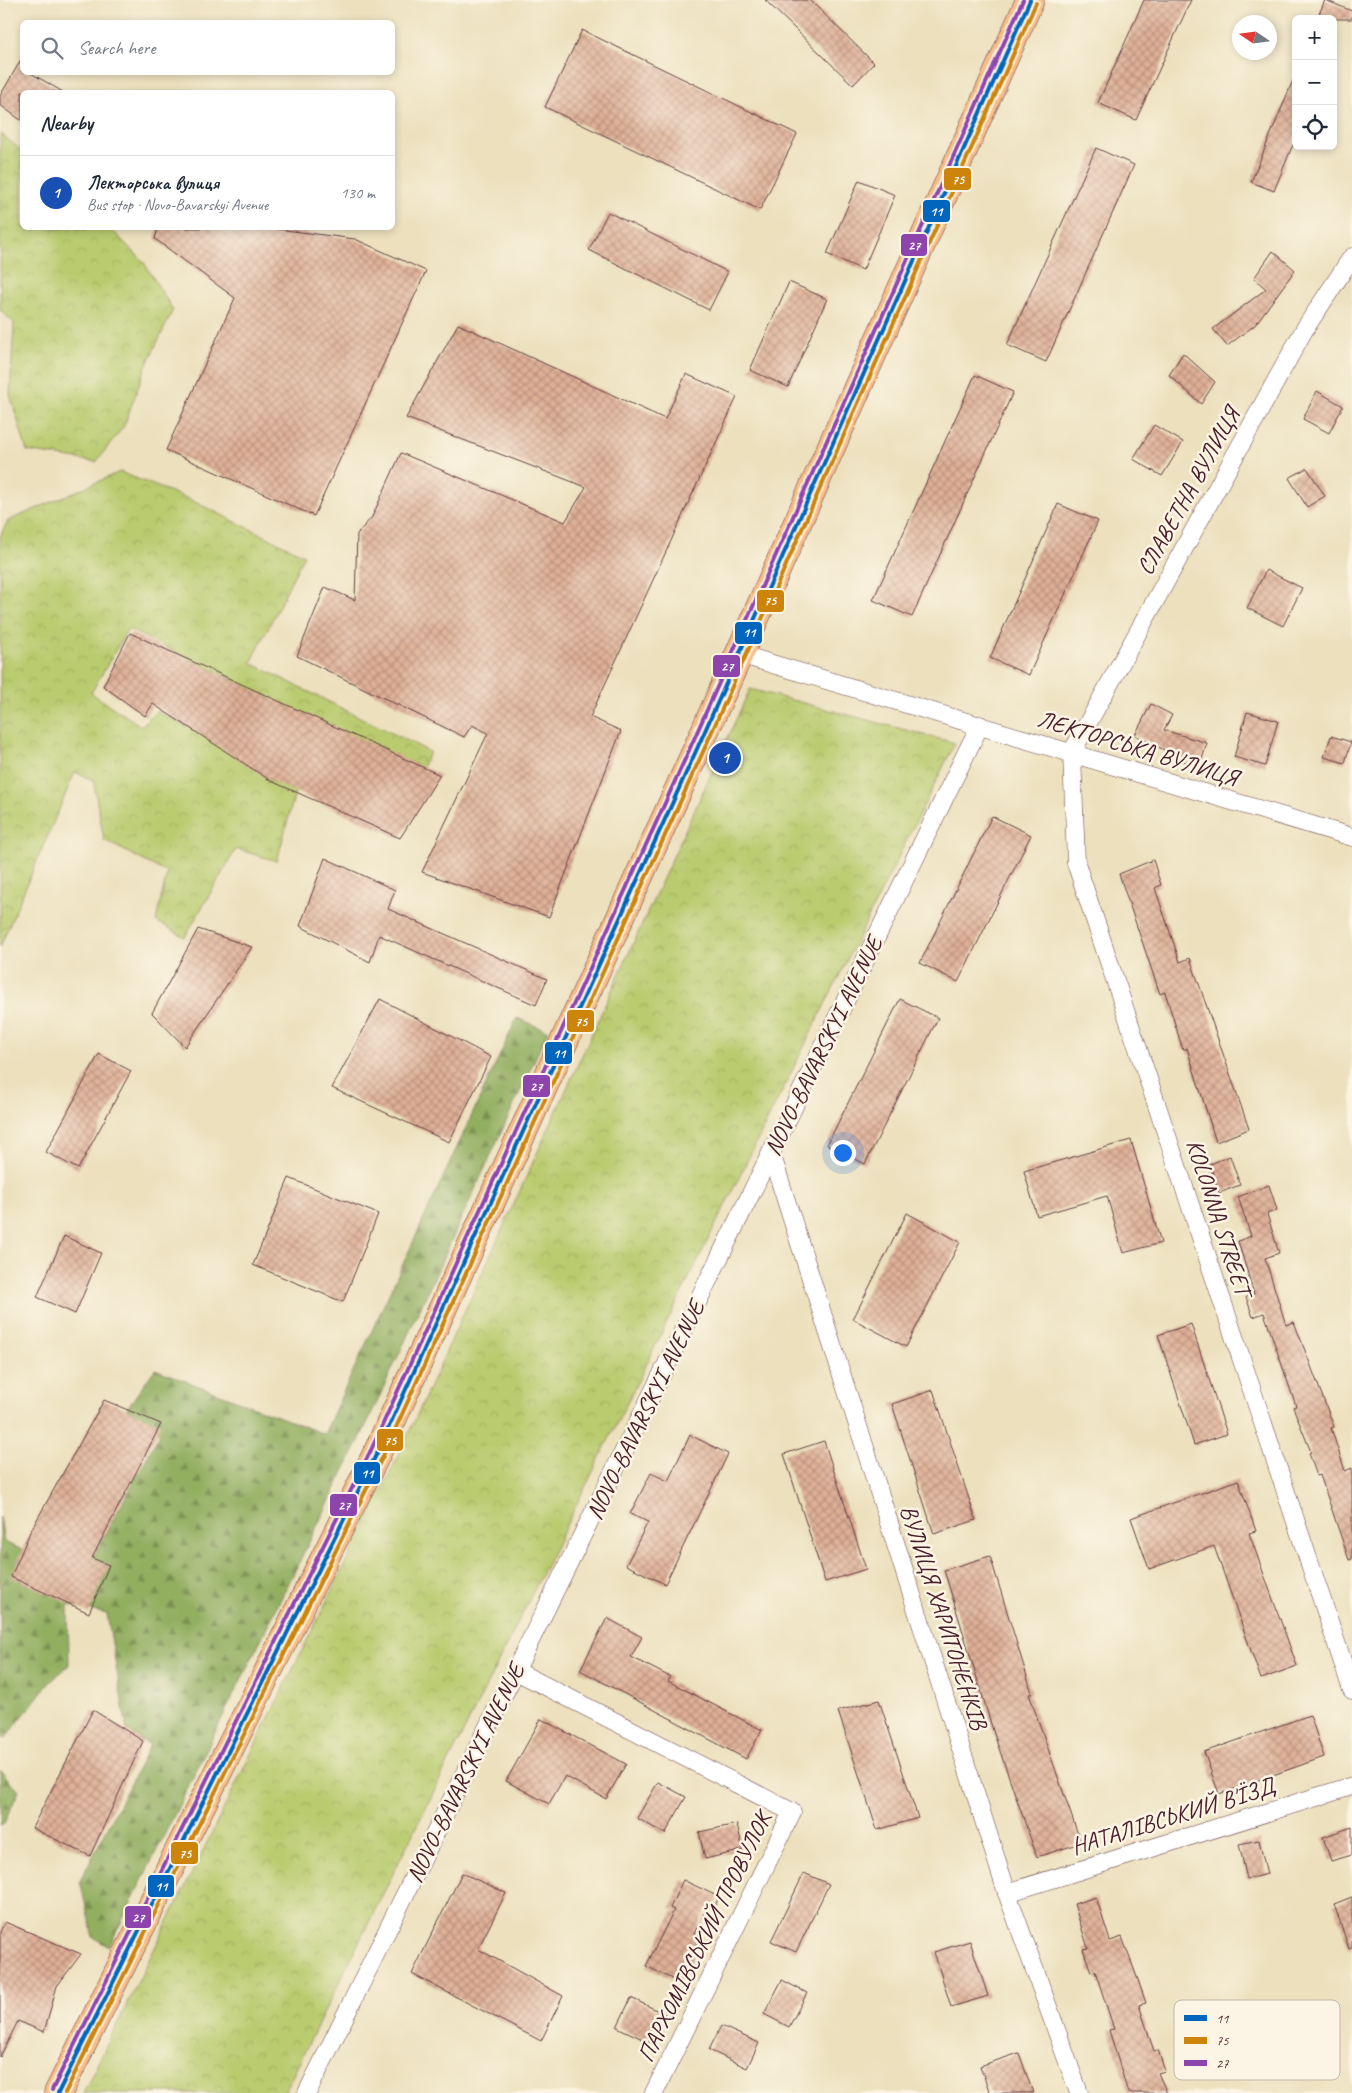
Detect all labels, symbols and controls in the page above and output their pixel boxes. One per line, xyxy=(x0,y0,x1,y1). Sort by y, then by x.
north arrow xyxy=(1232,15,1277,60)
map controls xyxy=(1292,15,1337,150)
button: + xyxy=(1292,15,1337,60)
search box xyxy=(20,20,395,75)
icon: search xyxy=(38,34,66,62)
text: Search here xyxy=(78,36,155,60)
button: − xyxy=(1292,60,1337,105)
button: locate xyxy=(1292,105,1337,150)
text: Nearby xyxy=(40,110,93,136)
line badge: 75 xyxy=(943,167,972,191)
text: Лекторська вулиця xyxy=(87,171,219,195)
text: 75 xyxy=(952,171,966,188)
text: 1 xyxy=(52,183,60,203)
text: 130 m xyxy=(341,183,375,203)
text: Bus stop · Novo-Bavarskyi Avenue xyxy=(87,195,268,215)
line badge: 11 xyxy=(922,199,951,223)
text: 11 xyxy=(930,203,944,220)
line badge: 27 xyxy=(900,233,928,257)
text: 27 xyxy=(908,237,922,254)
street label: СЛАВЕТНА ВУЛИЦЯ xyxy=(1130,399,1248,580)
line badge: 75 xyxy=(756,589,785,613)
text: 75 xyxy=(764,592,778,609)
line badge: 11 xyxy=(734,621,763,645)
text: 11 xyxy=(743,624,757,641)
line badge: 27 xyxy=(712,654,741,678)
text: 27 xyxy=(721,658,735,675)
street label: ЛЕКТОРСЬКА ВУЛИЦЯ xyxy=(1034,703,1245,794)
pin: 1 xyxy=(709,739,741,777)
street label: NOVO-BAVARSKYI AVENUE xyxy=(757,929,890,1160)
line badge: 75 xyxy=(566,1009,595,1033)
text: 75 xyxy=(575,1013,589,1030)
line badge: 11 xyxy=(544,1041,573,1065)
text: 11 xyxy=(553,1045,567,1062)
line badge: 27 xyxy=(522,1074,551,1098)
text: 27 xyxy=(530,1078,544,1095)
street label: KOLONNA STREET xyxy=(1180,1135,1260,1304)
your location xyxy=(830,1140,856,1166)
street label: NOVO-BAVARSKYI AVENUE xyxy=(579,1293,712,1524)
line badge: 75 xyxy=(376,1428,404,1452)
text: 75 xyxy=(384,1432,398,1449)
line badge: 11 xyxy=(353,1461,381,1485)
text: 11 xyxy=(361,1465,375,1482)
line badge: 27 xyxy=(329,1493,358,1517)
text: 27 xyxy=(338,1497,352,1514)
street label: ВУЛИЦЯ ХАРИТОНЕНКІВ xyxy=(894,1501,995,1734)
street label: NOVO-BAVARSKYI AVENUE xyxy=(399,1656,532,1887)
street label: НАТАЛІВСЬКИЙ В'ЇЗД xyxy=(1068,1770,1280,1861)
street label: ПАРХОМІВСЬКИЙ ПРОВУЛОК xyxy=(630,1804,779,2067)
line badge: 75 xyxy=(170,1841,199,1865)
text: 75 xyxy=(179,1845,193,1862)
line badge: 11 xyxy=(147,1874,175,1898)
text: 11 xyxy=(155,1878,169,1895)
line badge: 27 xyxy=(124,1905,152,1929)
text: 27 xyxy=(132,1909,146,1926)
legend xyxy=(1174,2000,1340,2080)
text: 11 xyxy=(1216,2010,1229,2027)
text: 75 xyxy=(1216,2032,1229,2049)
text: 27 xyxy=(1216,2055,1229,2072)

